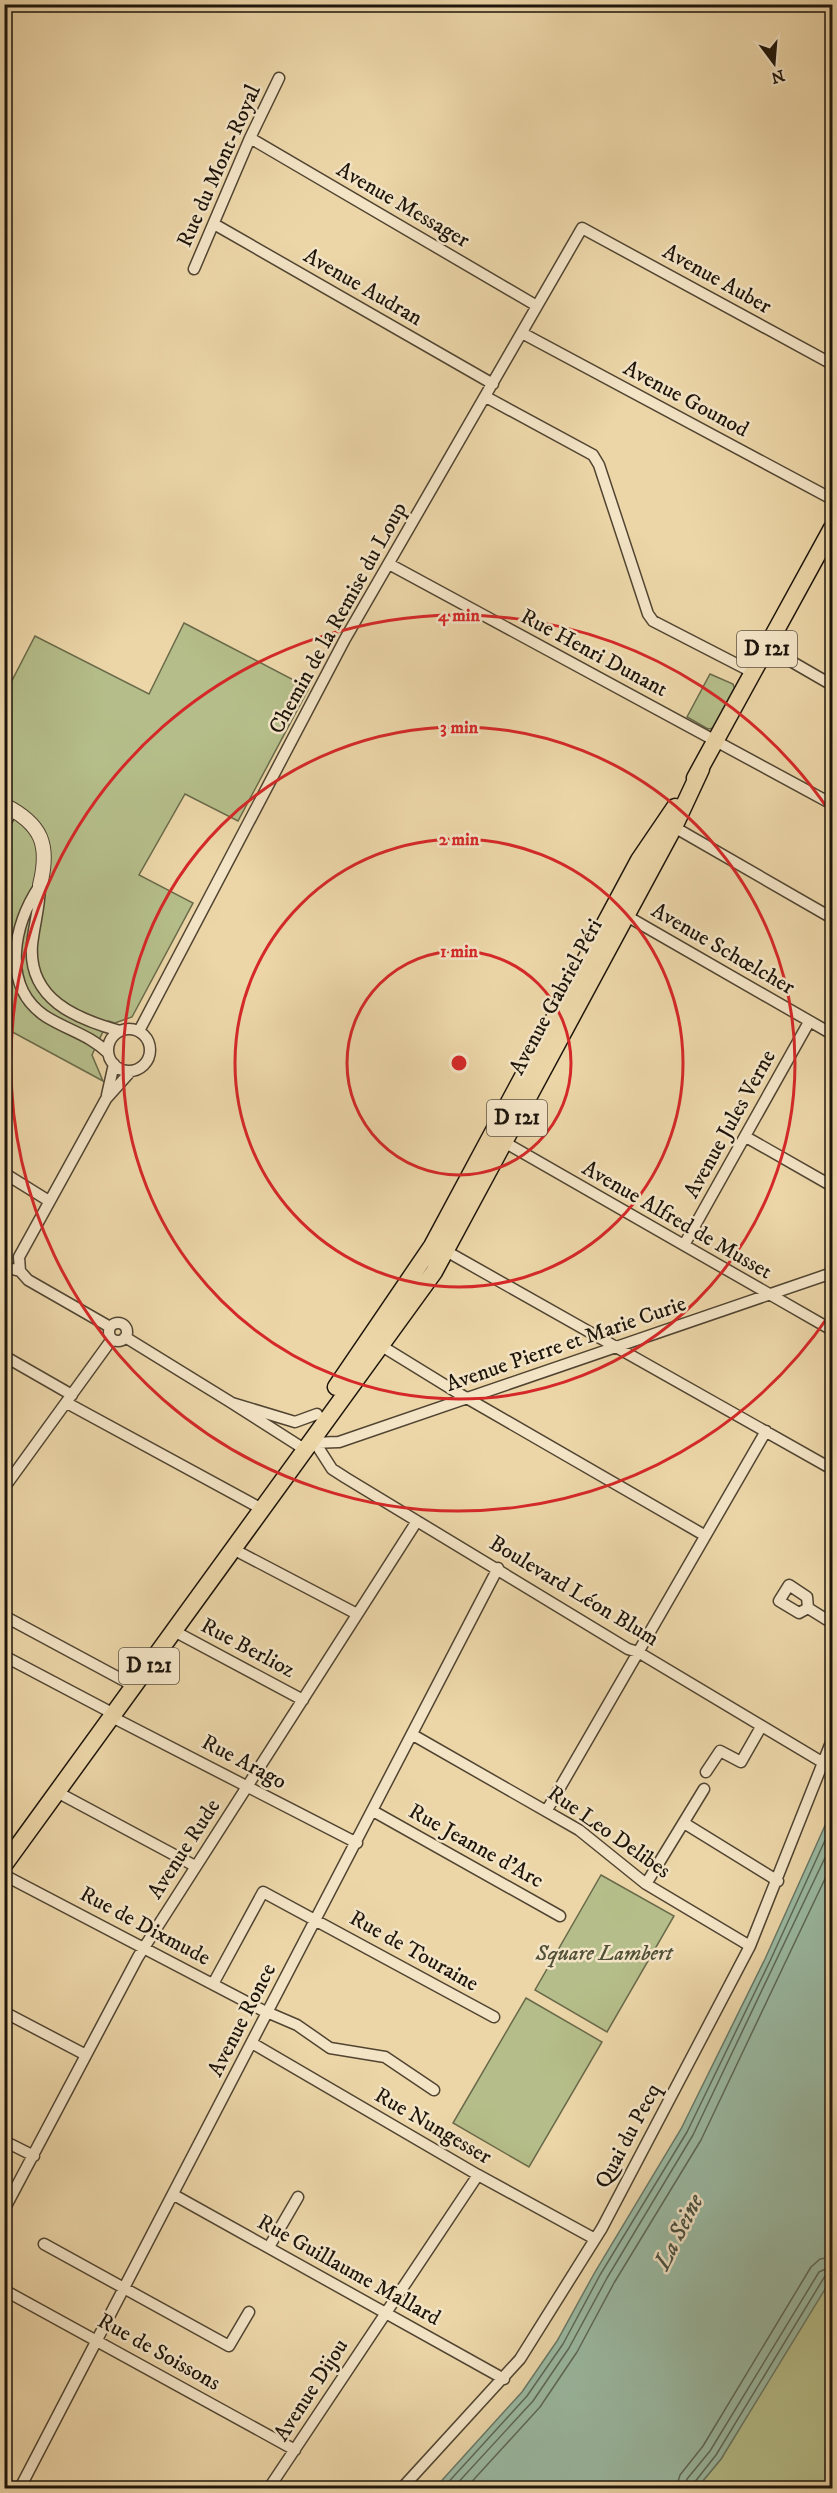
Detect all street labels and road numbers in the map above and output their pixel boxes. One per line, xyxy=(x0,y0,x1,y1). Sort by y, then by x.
street label: Rue du Mont-Royal xyxy=(171,80,267,251)
street label: Avenue Messager xyxy=(332,156,475,254)
street label: Avenue Auber xyxy=(658,238,777,320)
street label: Avenue Audran xyxy=(299,242,428,332)
street label: Avenue Gounod xyxy=(619,355,753,443)
street label: Chemin de la Remise du Loup xyxy=(263,497,413,739)
street label: Rue Henri Dunant xyxy=(516,603,672,703)
road number: D 121 xyxy=(737,631,797,667)
street label: Avenue Schœlcher xyxy=(646,897,800,1001)
street label: Avenue Gabriel Péri xyxy=(504,914,608,1080)
street label: Avenue Jules Verne xyxy=(678,1045,782,1203)
road number: D 121 xyxy=(487,1100,547,1136)
street label: Avenue Alfred de Musset xyxy=(577,1155,777,1285)
street label: Avenue Pierre et Marie Curie xyxy=(442,1290,690,1398)
street label: Boulevard Léon Blum xyxy=(484,1530,664,1652)
street label: Rue Berlioz xyxy=(196,1612,300,1684)
road number: D 121 xyxy=(119,1648,179,1684)
street label: Rue Arago xyxy=(197,1728,291,1796)
street label: Rue Leo Delibes xyxy=(542,1780,676,1884)
street label: Avenue Rude xyxy=(142,1794,226,1904)
street label: Rue Jeanne d'Arc xyxy=(404,1798,548,1894)
street label: Rue de Dixmude xyxy=(75,1880,215,1972)
street label: Rue de Touraine xyxy=(345,1904,483,1998)
street label: Avenue Ronce xyxy=(202,1959,282,2081)
street label: Quai du Pecq xyxy=(589,2078,667,2193)
street label: Rue Nungesser xyxy=(370,2082,497,2171)
street label: Rue Guillaume Mallard xyxy=(253,2208,445,2332)
street label: Rue de Soissons xyxy=(93,2307,225,2397)
street label: Avenue Dijou xyxy=(268,2334,354,2446)

